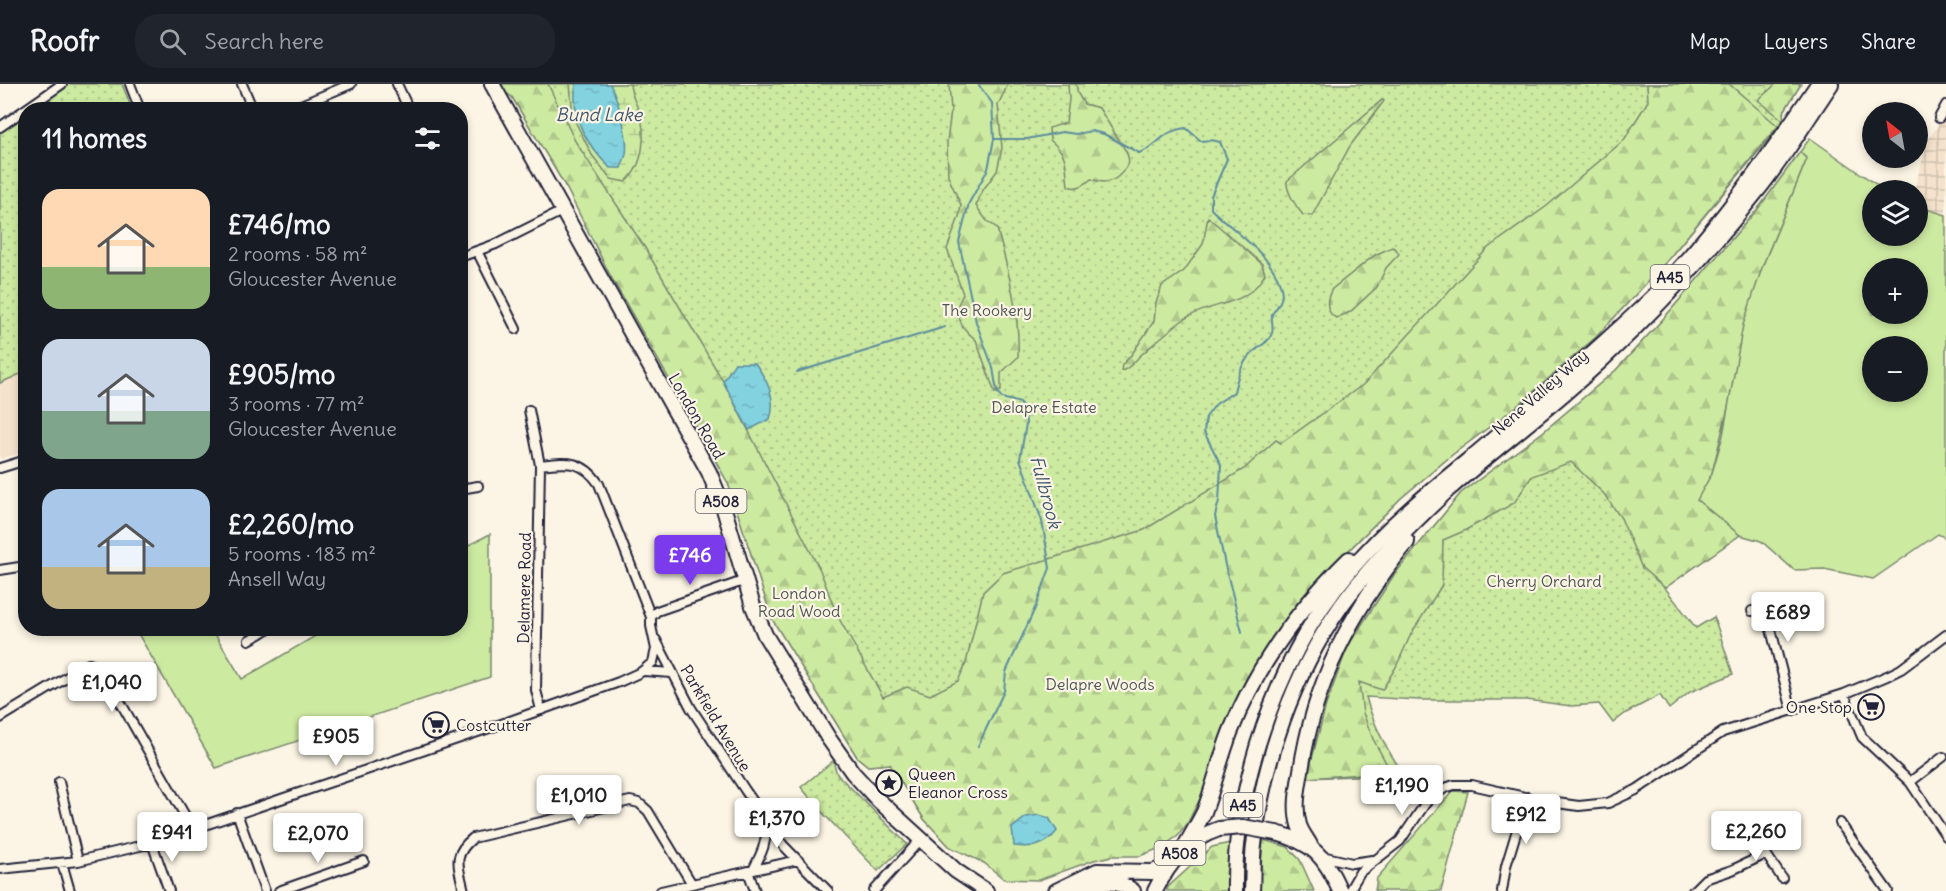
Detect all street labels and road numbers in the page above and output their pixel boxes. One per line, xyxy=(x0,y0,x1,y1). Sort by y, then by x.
road number: A45 xyxy=(1650,265,1690,289)
street label: Nene Valley Way xyxy=(1488,345,1592,439)
street label: London Road xyxy=(664,370,730,462)
road number: A508 xyxy=(696,489,746,513)
street label: Delamere Road xyxy=(513,532,535,644)
street label: Parkfield Avenue xyxy=(676,661,756,775)
road number: A45 xyxy=(1224,793,1262,817)
road number: A508 xyxy=(1154,841,1206,865)

